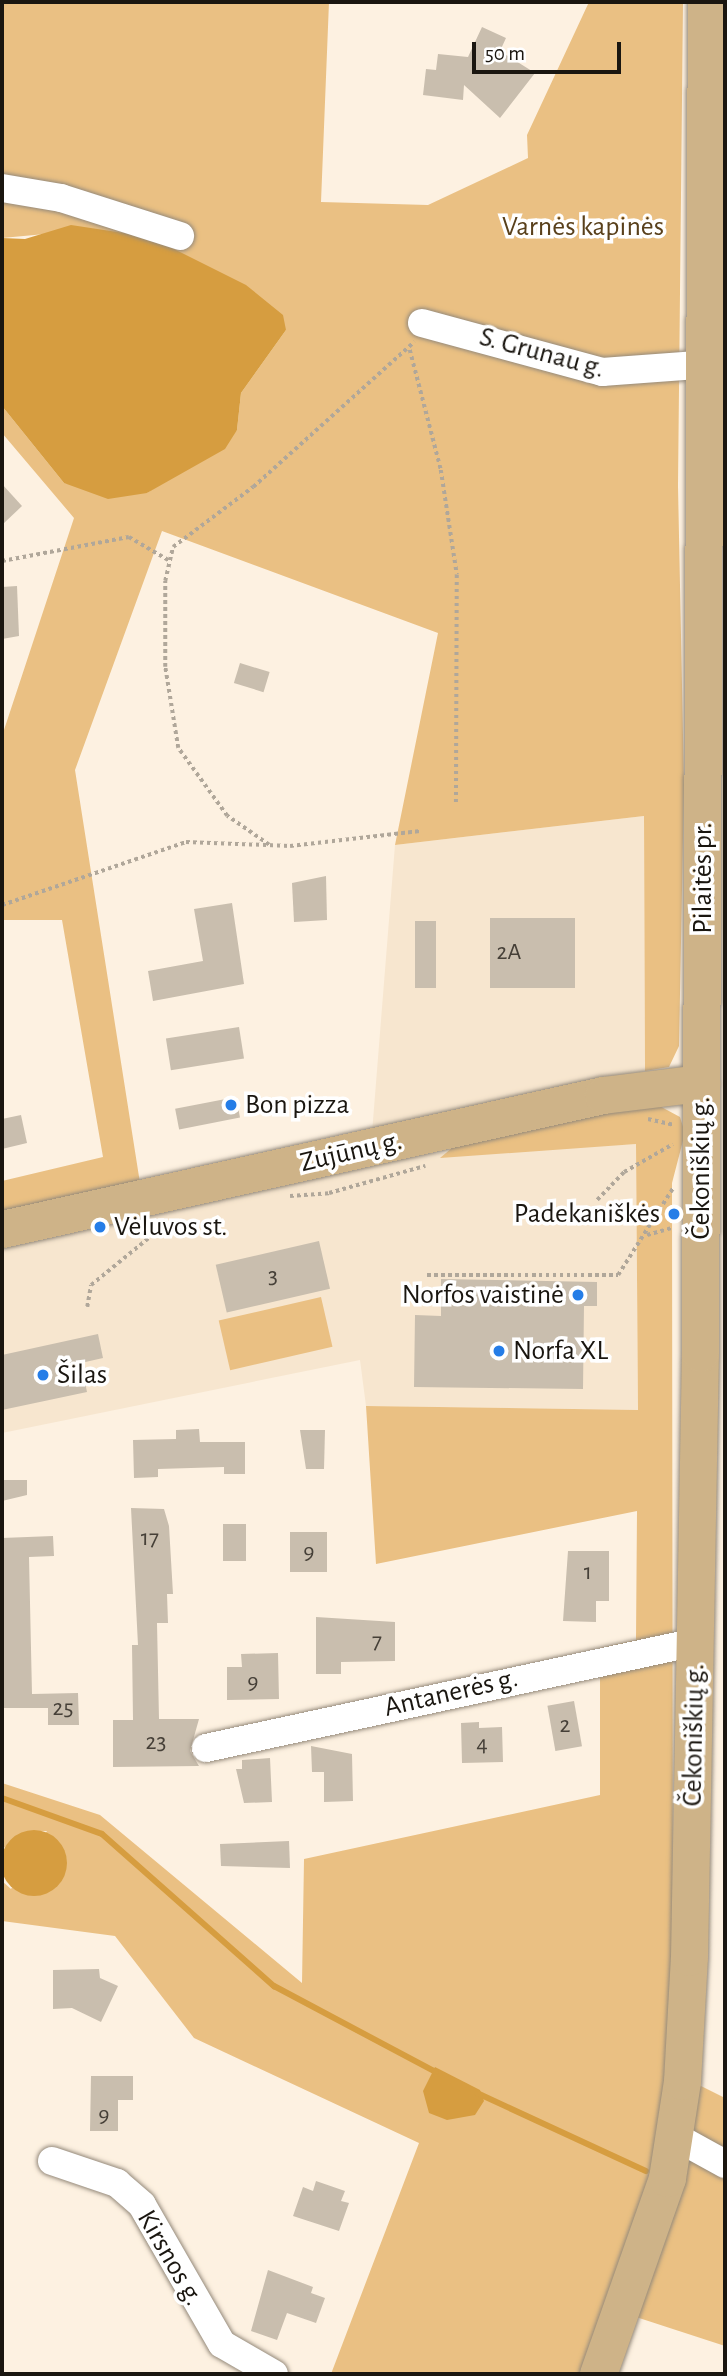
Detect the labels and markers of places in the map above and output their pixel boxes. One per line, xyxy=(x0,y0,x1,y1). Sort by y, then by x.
place label: Bon pizza xyxy=(245,1088,349,1122)
marker: Bon pizza xyxy=(223,1097,239,1113)
place label: Padekaniškės xyxy=(514,1197,660,1231)
marker: Padekaniškės xyxy=(666,1206,682,1222)
place label: Vėluvos st. xyxy=(114,1210,227,1244)
marker: Vėluvos st. xyxy=(92,1219,108,1235)
place label: Norfos vaistinė xyxy=(402,1278,564,1312)
marker: Norfos vaistinė xyxy=(570,1287,586,1303)
place label: Norfa XL xyxy=(513,1334,608,1368)
marker: Norfa XL xyxy=(491,1343,507,1359)
place label: Šilas xyxy=(57,1358,107,1392)
marker: Šilas xyxy=(35,1367,51,1383)

